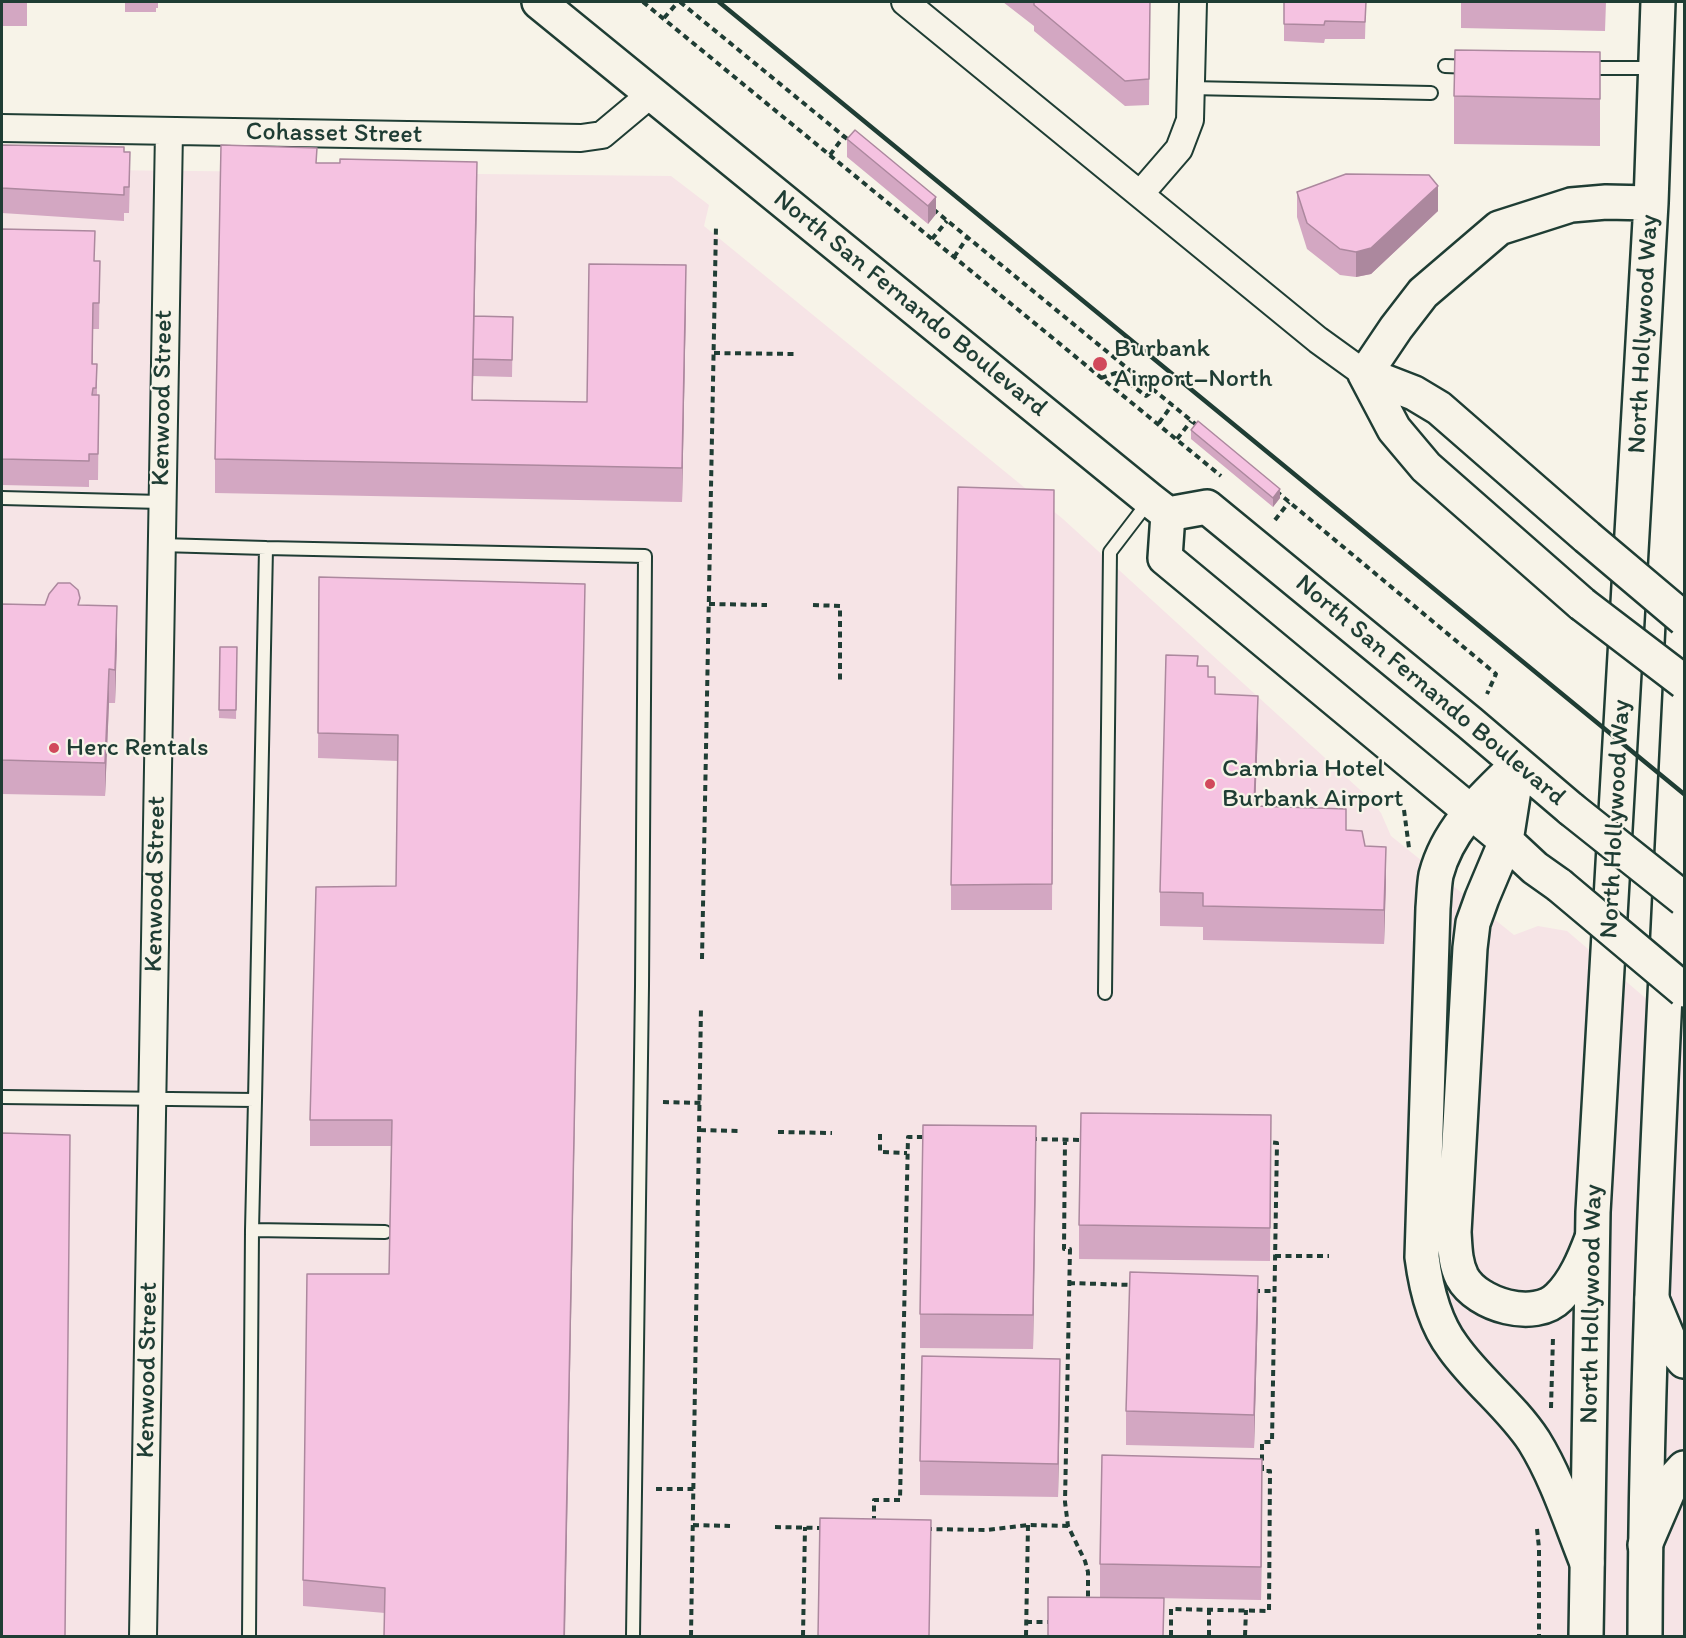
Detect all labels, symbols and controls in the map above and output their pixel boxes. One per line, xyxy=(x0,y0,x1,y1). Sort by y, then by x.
street label: Cohasset Street xyxy=(245,117,423,151)
street label: North San Fernando Boulevard xyxy=(767,184,1053,424)
street label: North Hollywood Way xyxy=(1622,214,1666,454)
street label: Kenwood Street xyxy=(146,310,180,486)
place label: Burbank Airport–North xyxy=(1114,333,1273,394)
marker: Burbank Airport–North xyxy=(1091,355,1109,373)
street label: North San Fernando Boulevard xyxy=(1288,569,1572,813)
street label: North Hollywood Way xyxy=(1594,699,1638,939)
place label: Herc Rentals xyxy=(66,732,208,764)
marker: Herc Rentals xyxy=(47,741,61,755)
place label: Cambria Hotel Burbank Airport xyxy=(1222,753,1404,814)
marker: Cambria Hotel Burbank Airport xyxy=(1203,777,1217,791)
street label: Kenwood Street xyxy=(139,796,173,972)
street label: North Hollywood Way xyxy=(1574,1184,1610,1424)
street label: Kenwood Street xyxy=(131,1282,165,1458)

